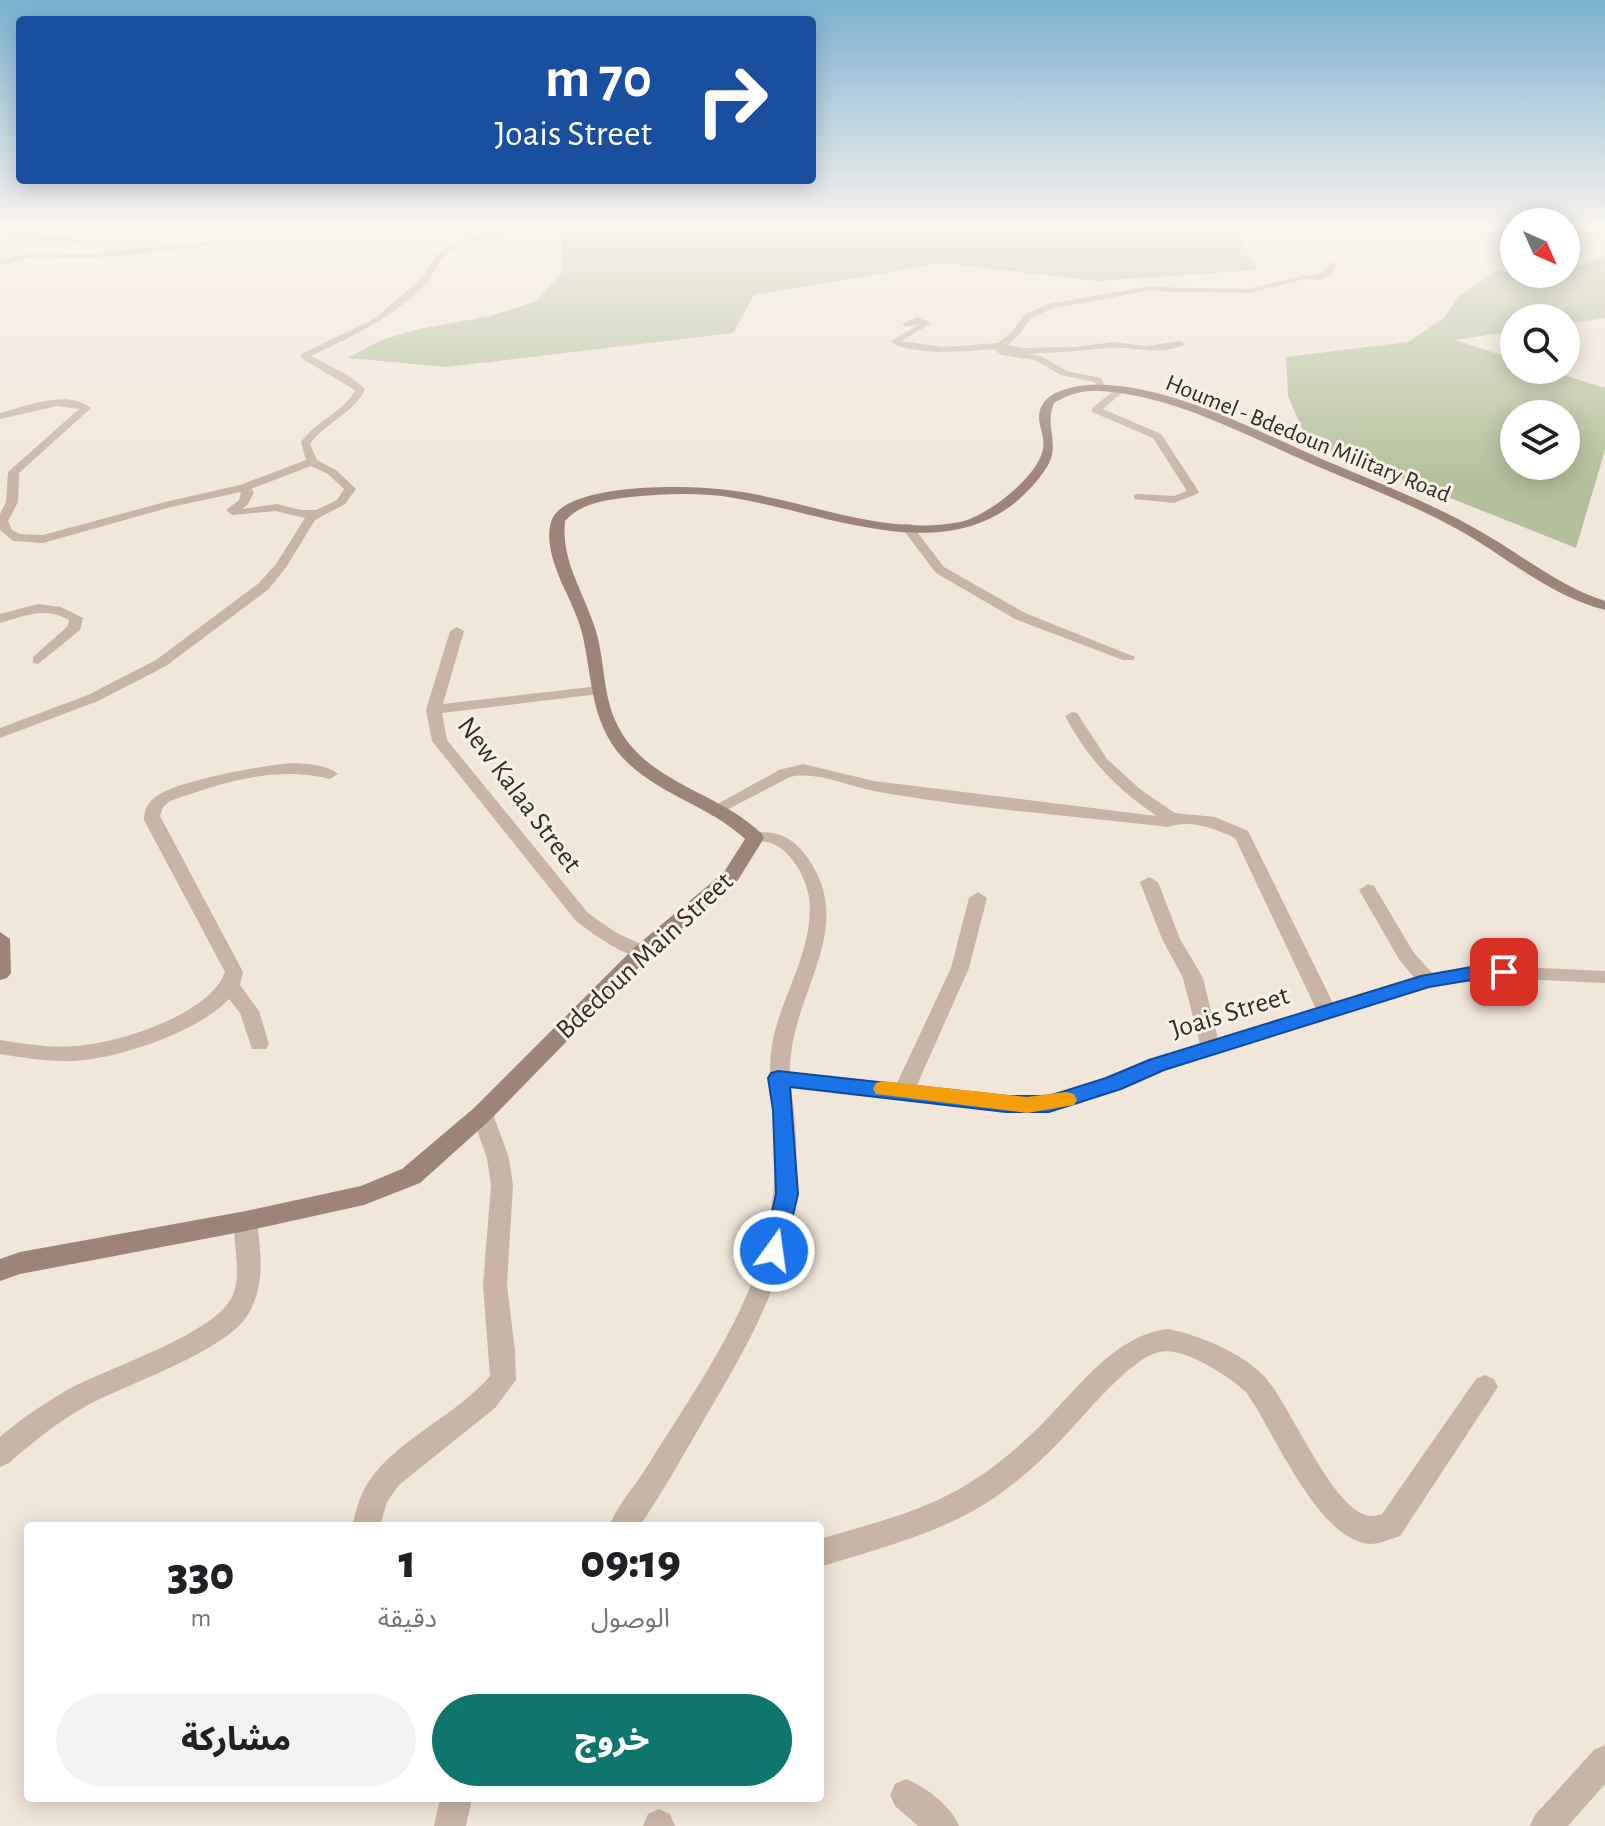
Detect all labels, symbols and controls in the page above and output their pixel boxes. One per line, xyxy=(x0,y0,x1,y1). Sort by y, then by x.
icon: right xyxy=(680,48,784,152)
text: 70 m xyxy=(545,51,652,107)
text: Joais Street xyxy=(495,116,652,152)
north arrow xyxy=(1500,208,1580,288)
map controls xyxy=(1500,208,1580,480)
button: search xyxy=(1500,304,1580,384)
street label: Houmel - Bdedoun Military Road xyxy=(1162,371,1454,507)
button: layers xyxy=(1500,400,1580,480)
street label: New Kalaa Street xyxy=(452,712,586,878)
street label: Bdedoun Main Street xyxy=(551,867,739,1045)
pin xyxy=(1470,938,1538,1006)
icon: arrive xyxy=(1482,950,1526,994)
street label: Joais Street xyxy=(1167,982,1293,1044)
position arrow xyxy=(732,1209,816,1293)
text: 1 xyxy=(399,1539,416,1587)
text: 09:19 xyxy=(580,1539,681,1587)
text: 330 xyxy=(167,1551,234,1599)
text: m xyxy=(190,1605,211,1631)
text: دقيقة xyxy=(378,1606,437,1632)
text: الوصول xyxy=(591,1606,670,1632)
button: مشاركة xyxy=(56,1694,416,1786)
button: خروج xyxy=(432,1694,792,1786)

